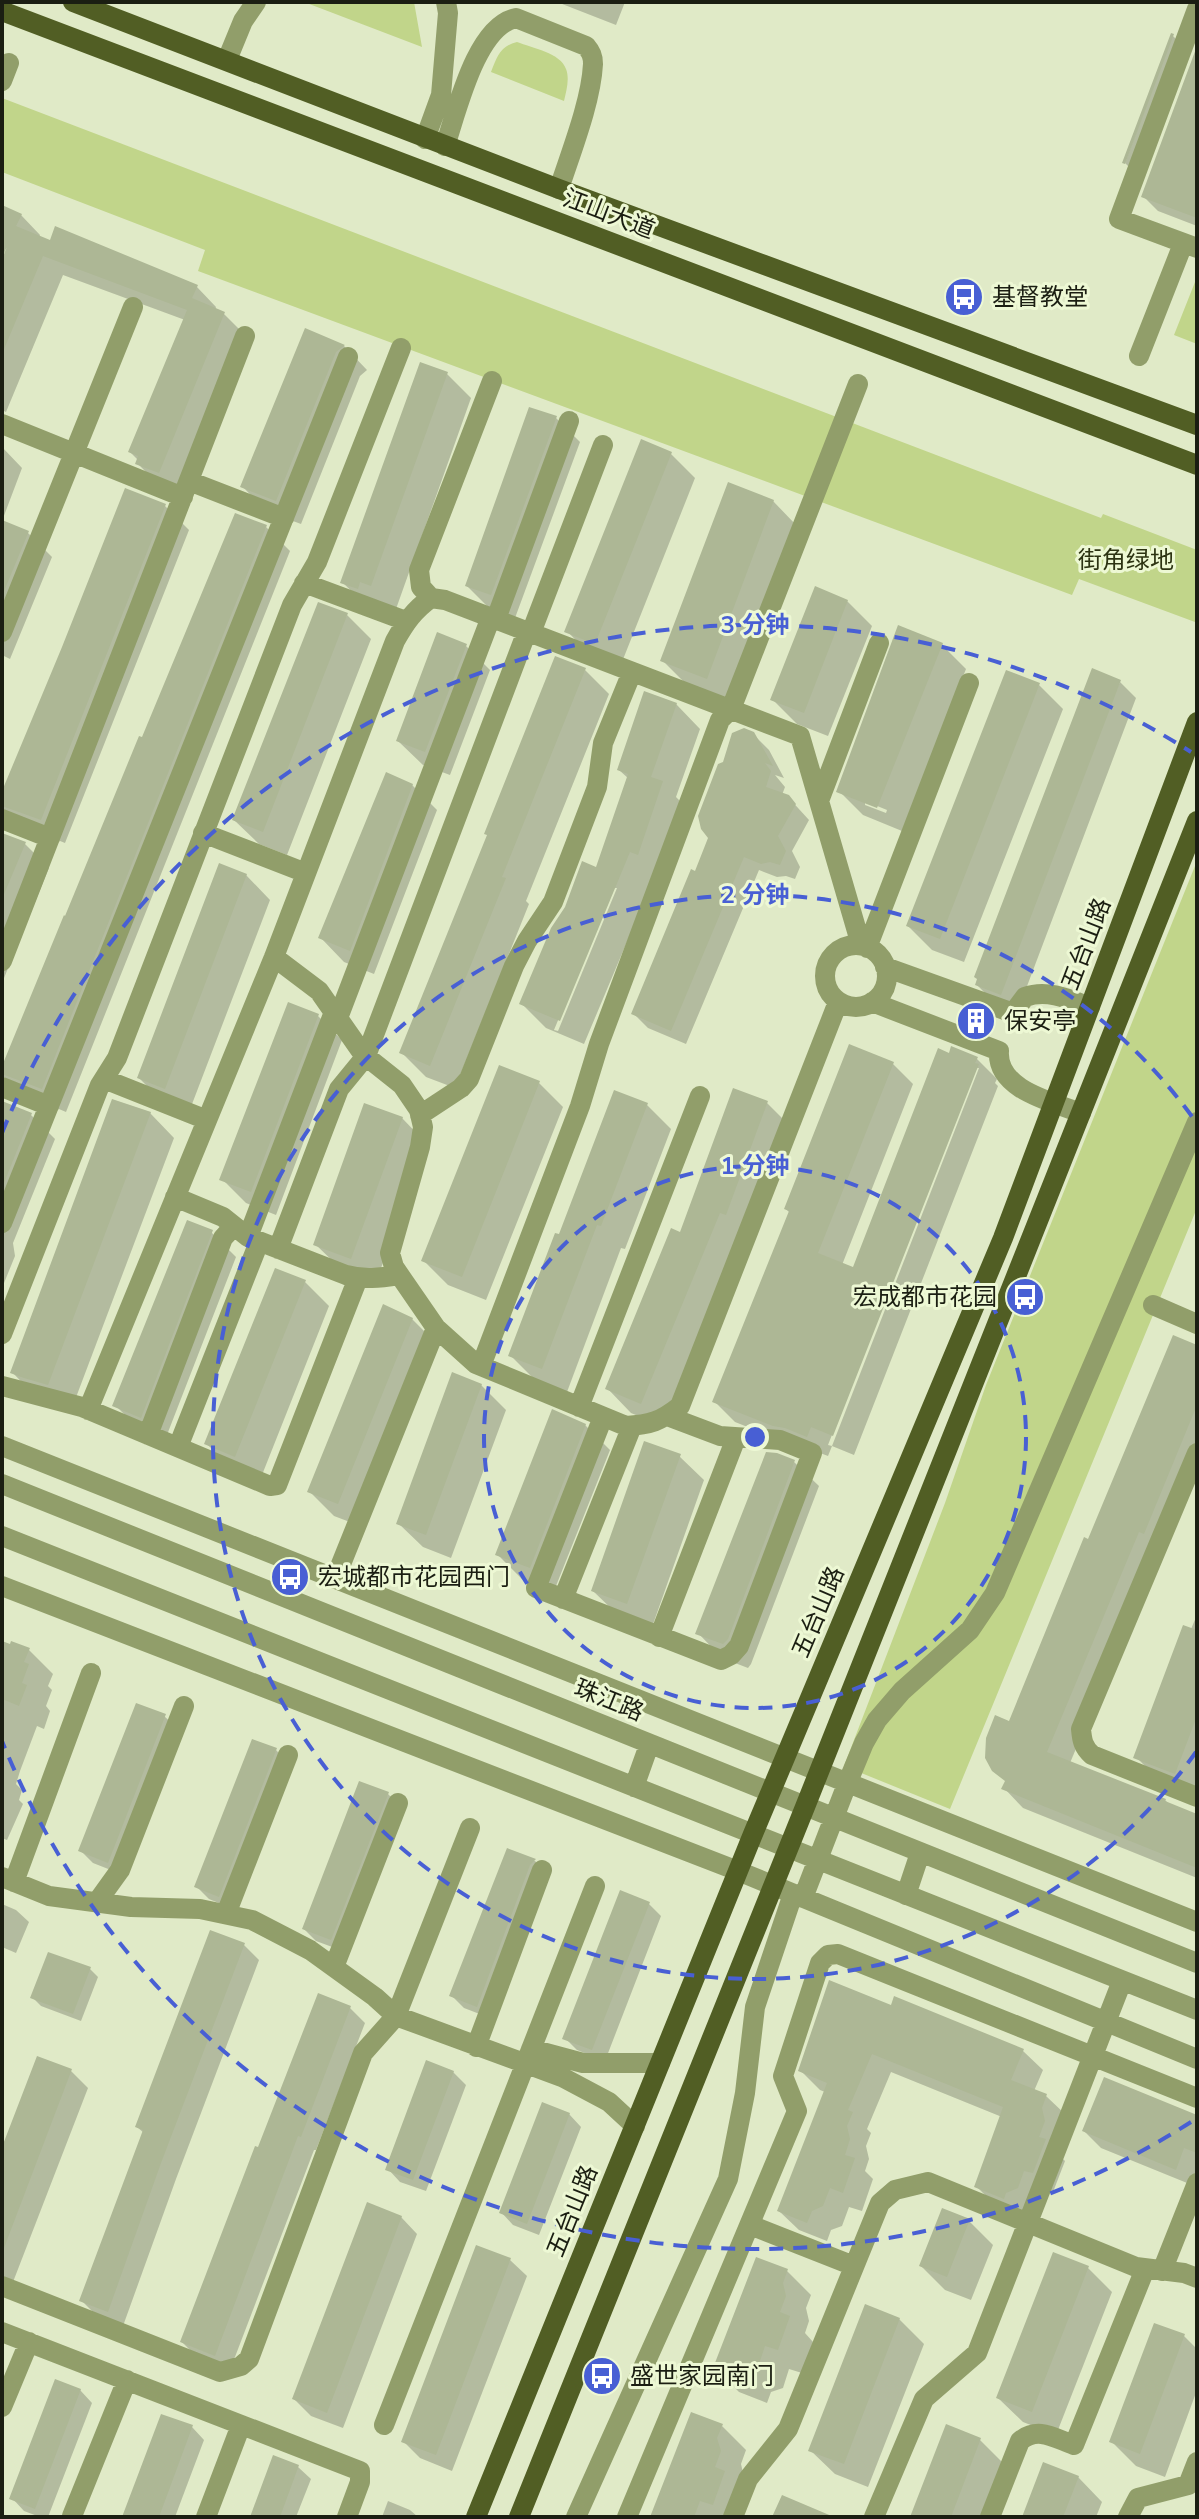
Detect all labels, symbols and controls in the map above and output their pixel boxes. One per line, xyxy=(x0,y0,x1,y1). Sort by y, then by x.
street label: 江山大道 xyxy=(558,182,660,246)
bus stop icon: 基督教堂 xyxy=(943,276,985,318)
place label: 基督教堂 xyxy=(992,281,1088,313)
park label: 街角绿地 xyxy=(1078,544,1174,576)
text: 3 分钟 xyxy=(721,609,789,641)
text: 2 分钟 xyxy=(721,879,789,911)
street label: 五台山路 xyxy=(1054,893,1118,995)
building icon: 保安亭 xyxy=(955,1000,997,1042)
place label: 保安亭 xyxy=(1004,1005,1076,1037)
text: 1 分钟 xyxy=(721,1150,789,1182)
bus stop icon: 宏成都市花园 xyxy=(1004,1276,1046,1318)
place label: 宏成都市花园 xyxy=(853,1281,997,1313)
centre of rings xyxy=(741,1423,769,1451)
bus stop icon: 宏城都市花园西门 xyxy=(269,1556,311,1598)
place label: 宏城都市花园西门 xyxy=(318,1561,510,1593)
street label: 五台山路 xyxy=(785,1562,851,1662)
street label: 珠江路 xyxy=(570,1672,648,1728)
street label: 五台山路 xyxy=(539,2161,605,2261)
bus stop icon: 盛世家园南门 xyxy=(581,2355,623,2397)
place label: 盛世家园南门 xyxy=(630,2360,774,2392)

